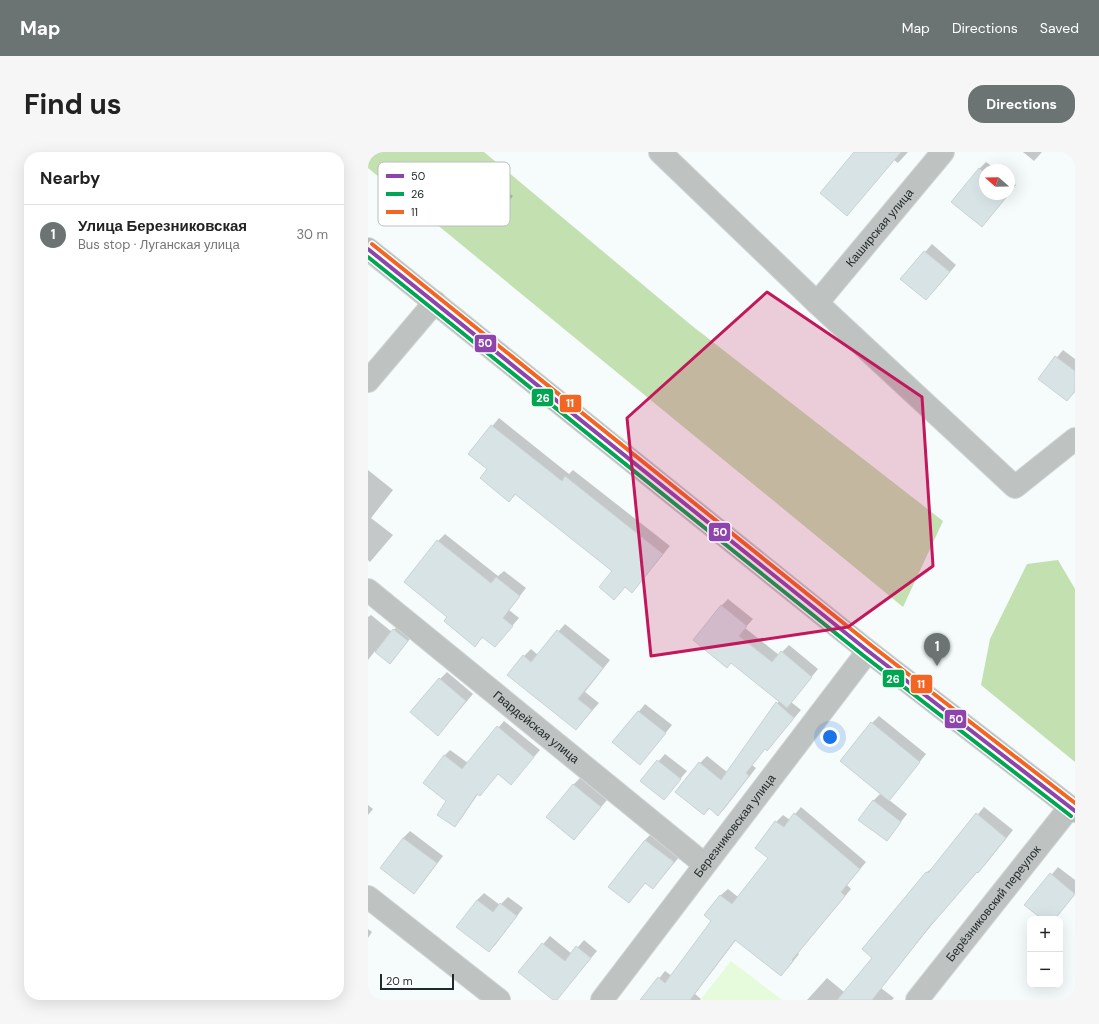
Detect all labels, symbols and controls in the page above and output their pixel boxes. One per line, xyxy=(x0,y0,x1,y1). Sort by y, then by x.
text: Map xyxy=(20,16,60,41)
text: Map xyxy=(902,19,930,37)
text: Directions xyxy=(952,19,1018,37)
text: Saved xyxy=(1040,19,1079,37)
button: Directions xyxy=(968,85,1075,123)
text: Find us xyxy=(24,86,122,123)
legend xyxy=(378,162,510,226)
north arrow xyxy=(979,164,1015,200)
text: Nearby xyxy=(40,167,100,189)
text: 50 xyxy=(411,169,425,183)
street label: Каширская улица xyxy=(842,185,917,270)
text: 26 xyxy=(411,187,424,201)
text: 11 xyxy=(411,205,418,219)
text: Улица Березниковская xyxy=(78,216,247,236)
text: 1 xyxy=(51,226,55,243)
text: 30 m xyxy=(296,226,328,243)
text: Bus stop · Луганская улица xyxy=(78,236,240,253)
line badge: 50 xyxy=(474,334,497,353)
text: 50 xyxy=(478,336,493,350)
line badge: 26 xyxy=(531,388,554,407)
text: 26 xyxy=(536,391,550,405)
line badge: 11 xyxy=(559,394,582,413)
text: 11 xyxy=(566,396,574,410)
line badge: 50 xyxy=(708,522,731,542)
text: 50 xyxy=(713,525,728,539)
pin: 1 xyxy=(924,633,950,666)
line badge: 26 xyxy=(882,669,905,688)
text: 26 xyxy=(886,672,900,686)
line badge: 11 xyxy=(910,674,933,694)
text: 11 xyxy=(917,677,925,691)
street label: Гвардейская улица xyxy=(490,687,583,767)
line badge: 50 xyxy=(944,709,967,729)
text: 50 xyxy=(949,712,964,726)
your location xyxy=(820,727,840,747)
street label: Березниковская улица xyxy=(690,771,779,881)
street label: Берёзниковский переулок xyxy=(942,842,1045,965)
map controls xyxy=(1027,916,1063,988)
button: + xyxy=(1027,916,1063,952)
button: − xyxy=(1027,952,1063,988)
scale bar xyxy=(380,972,454,991)
text: 20 m xyxy=(386,974,412,988)

